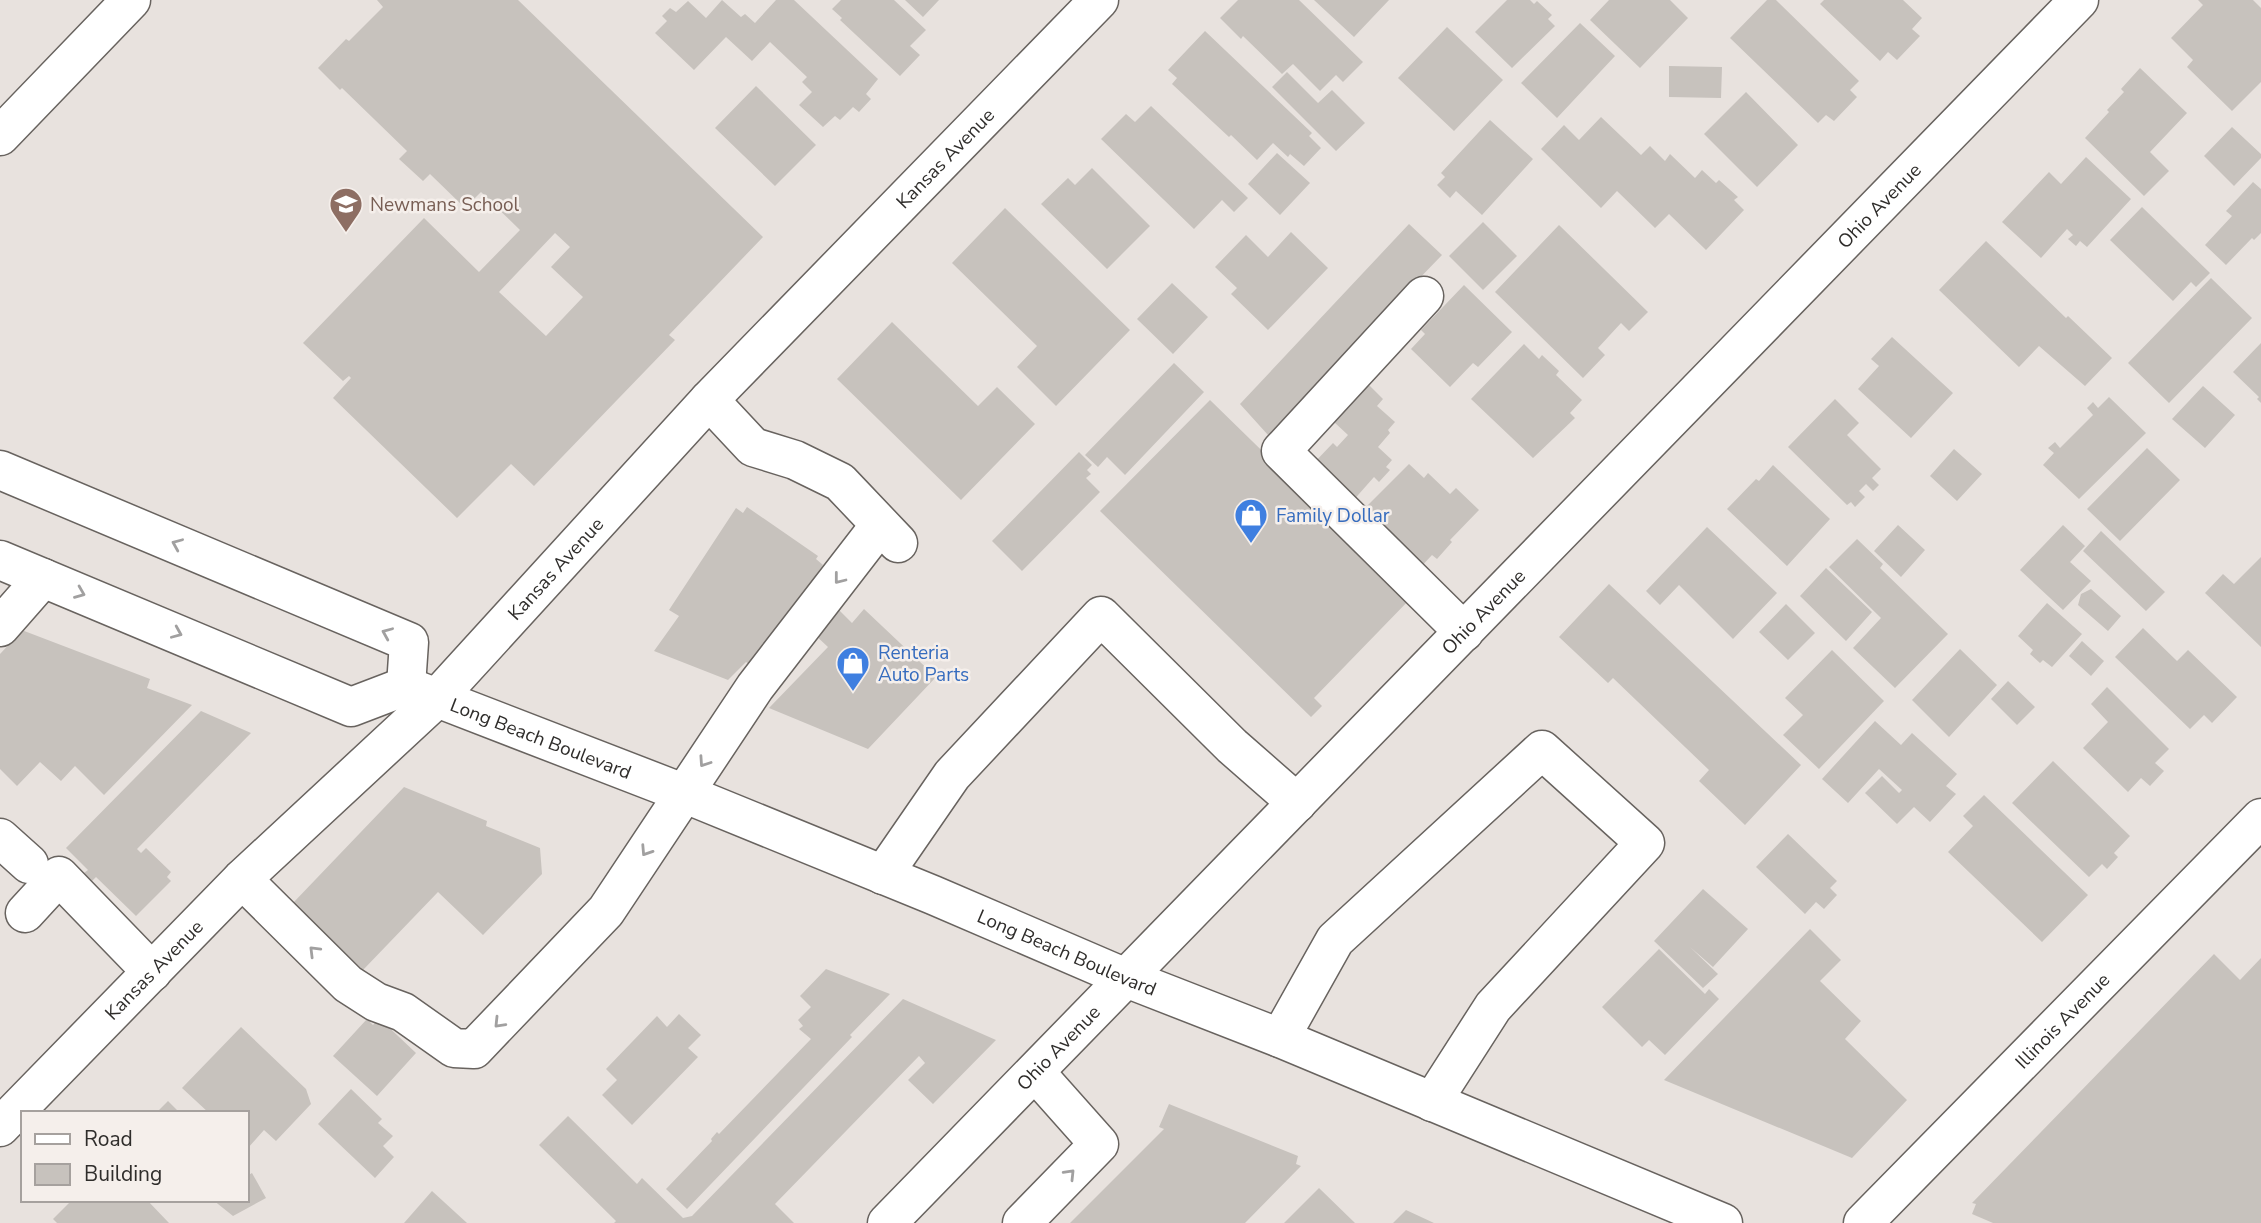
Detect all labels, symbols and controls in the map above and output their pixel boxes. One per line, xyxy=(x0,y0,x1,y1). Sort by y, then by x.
street label: Kansas Avenue xyxy=(891,103,1001,215)
street label: Ohio Avenue xyxy=(1832,158,1927,255)
school or university icon: Newmans School xyxy=(327,185,365,234)
place label: Newmans School xyxy=(370,192,520,218)
shop icon: Family Dollar xyxy=(1232,496,1270,545)
place label: Family Dollar xyxy=(1276,503,1390,529)
street label: Kansas Avenue xyxy=(502,512,610,626)
one-way arrow xyxy=(172,539,184,553)
street label: Ohio Avenue xyxy=(1436,564,1531,661)
one-way arrow xyxy=(834,571,847,583)
one-way arrow xyxy=(73,584,85,598)
one-way arrow xyxy=(170,625,182,639)
one-way arrow xyxy=(381,627,393,641)
place label: Renteria Auto Parts xyxy=(878,640,969,688)
shop icon: Renteria Auto Parts xyxy=(834,644,872,693)
street label: Long Beach Boulevard xyxy=(446,692,635,786)
one-way arrow xyxy=(700,754,712,767)
one-way arrow xyxy=(641,843,654,856)
street label: Long Beach Boulevard xyxy=(973,904,1160,1003)
street label: Kansas Avenue xyxy=(99,914,209,1026)
one-way arrow xyxy=(310,946,323,959)
street label: Illinois Avenue xyxy=(2010,967,2116,1075)
street label: Ohio Avenue xyxy=(1011,1000,1106,1097)
one-way arrow xyxy=(494,1015,507,1028)
legend xyxy=(21,1111,248,1202)
text: Road xyxy=(84,1125,133,1153)
text: Building xyxy=(84,1160,162,1188)
one-way arrow xyxy=(1061,1169,1074,1182)

